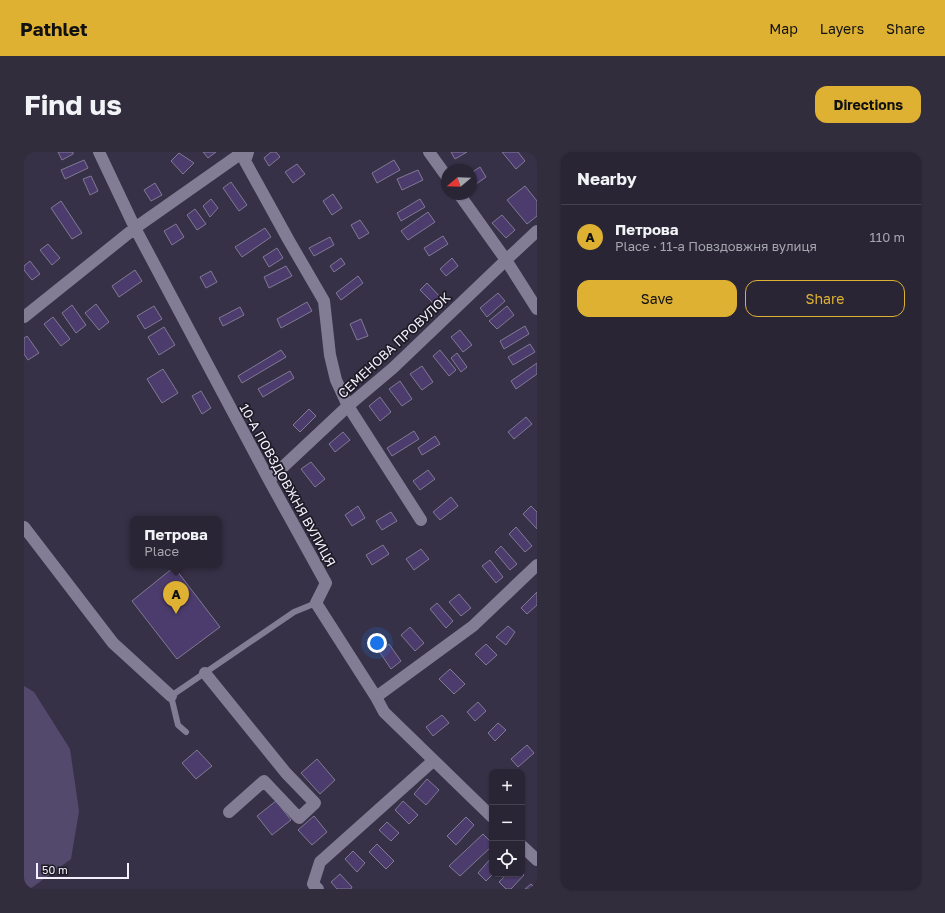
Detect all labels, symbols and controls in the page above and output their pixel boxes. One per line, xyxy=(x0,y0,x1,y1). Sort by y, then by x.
text: Pathlet xyxy=(20,17,88,40)
text: Map xyxy=(769,20,798,37)
text: Layers xyxy=(820,20,864,37)
text: Share xyxy=(886,20,925,37)
button: Directions xyxy=(815,86,921,123)
text: Find us xyxy=(24,88,122,121)
north arrow xyxy=(441,164,477,200)
text: Nearby xyxy=(577,168,637,189)
text: Петрова xyxy=(615,220,678,238)
text: A xyxy=(585,229,595,245)
text: 110 m xyxy=(870,229,905,245)
text: Place · 11-а Повздовжня вулиця xyxy=(615,238,817,254)
button: Save xyxy=(577,280,737,317)
button: Share xyxy=(745,280,905,317)
street label: СЕМЕНОВА ПРОВУЛОК xyxy=(334,289,454,401)
street label: 10-А ПОВЗДОВЖНЯ ВУЛИЦЯ xyxy=(236,401,340,569)
popup xyxy=(130,516,222,568)
text: Петрова xyxy=(144,525,208,543)
text: Place xyxy=(144,543,179,559)
pin: A xyxy=(163,581,189,614)
your location xyxy=(367,633,387,653)
map controls xyxy=(489,769,525,877)
button: + xyxy=(489,769,525,805)
button: − xyxy=(489,805,525,841)
button: locate xyxy=(489,841,525,877)
scale bar xyxy=(36,861,129,880)
text: 50 m xyxy=(42,863,68,876)

